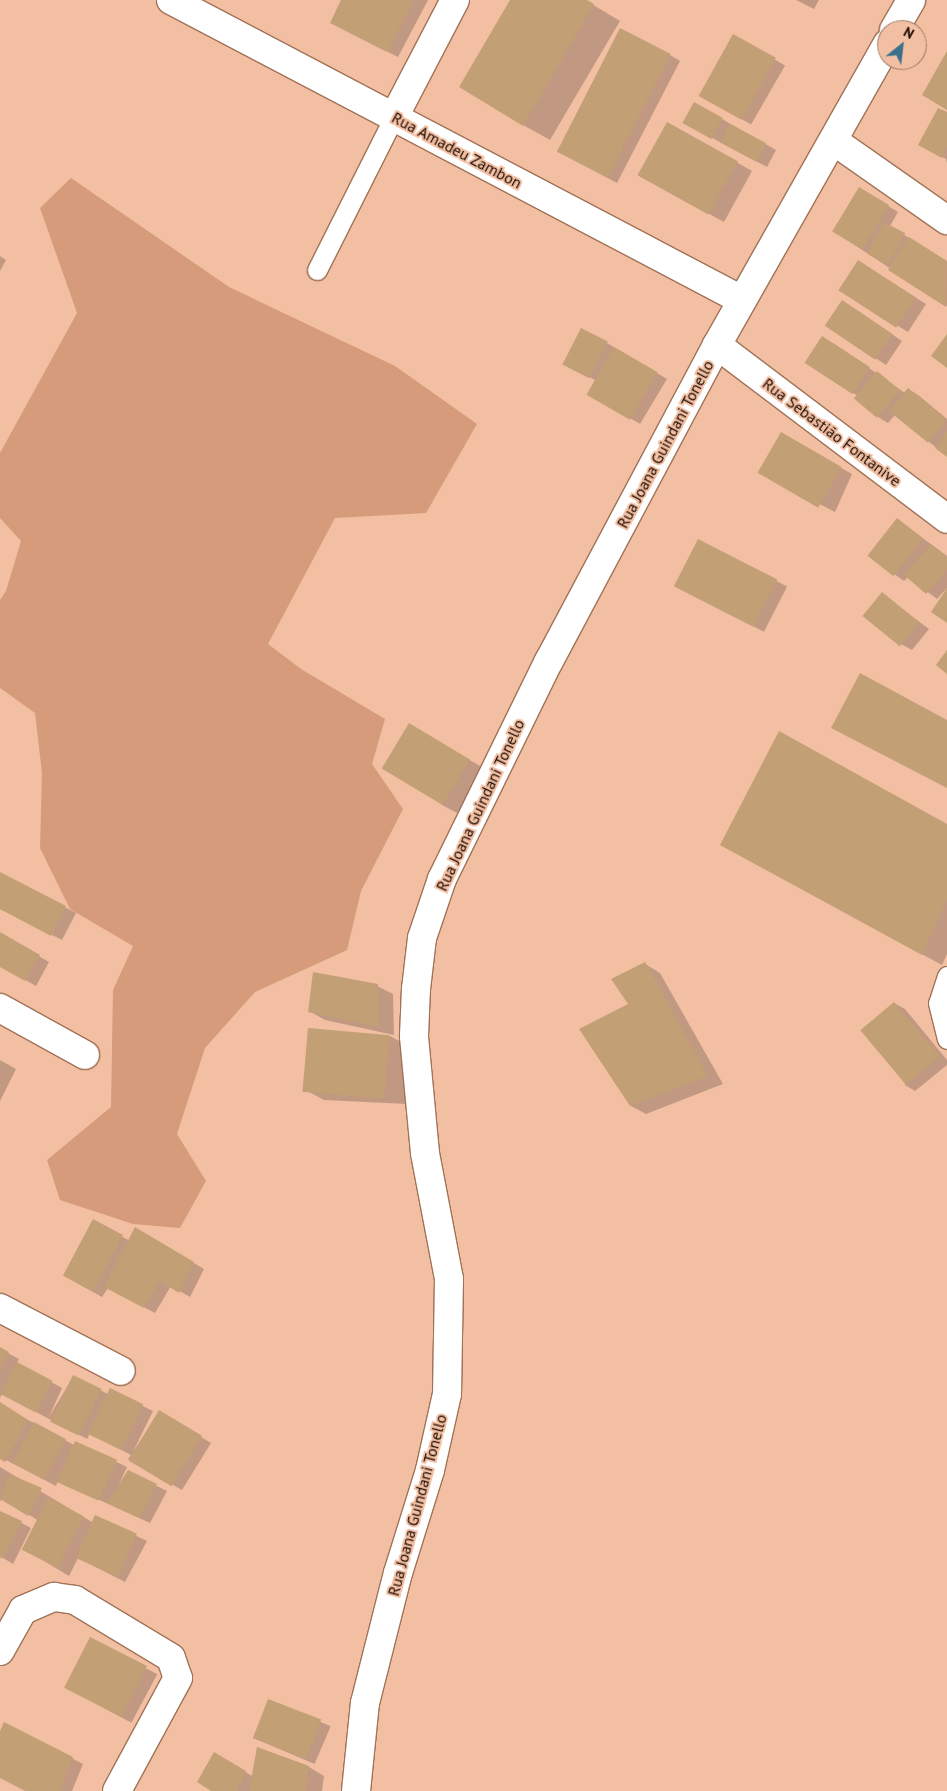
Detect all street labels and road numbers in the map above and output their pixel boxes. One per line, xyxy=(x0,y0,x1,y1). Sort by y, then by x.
street label: Rua Amadeu Zambon xyxy=(388,107,526,193)
street label: Rua Joana Guindani Tonello xyxy=(612,357,718,531)
street label: Rua Sebastião Fontanive xyxy=(759,374,905,490)
street label: Rua Joana Guindani Tonello xyxy=(432,716,528,894)
street label: Rua Joana Guindani Tonello xyxy=(383,1412,451,1598)

